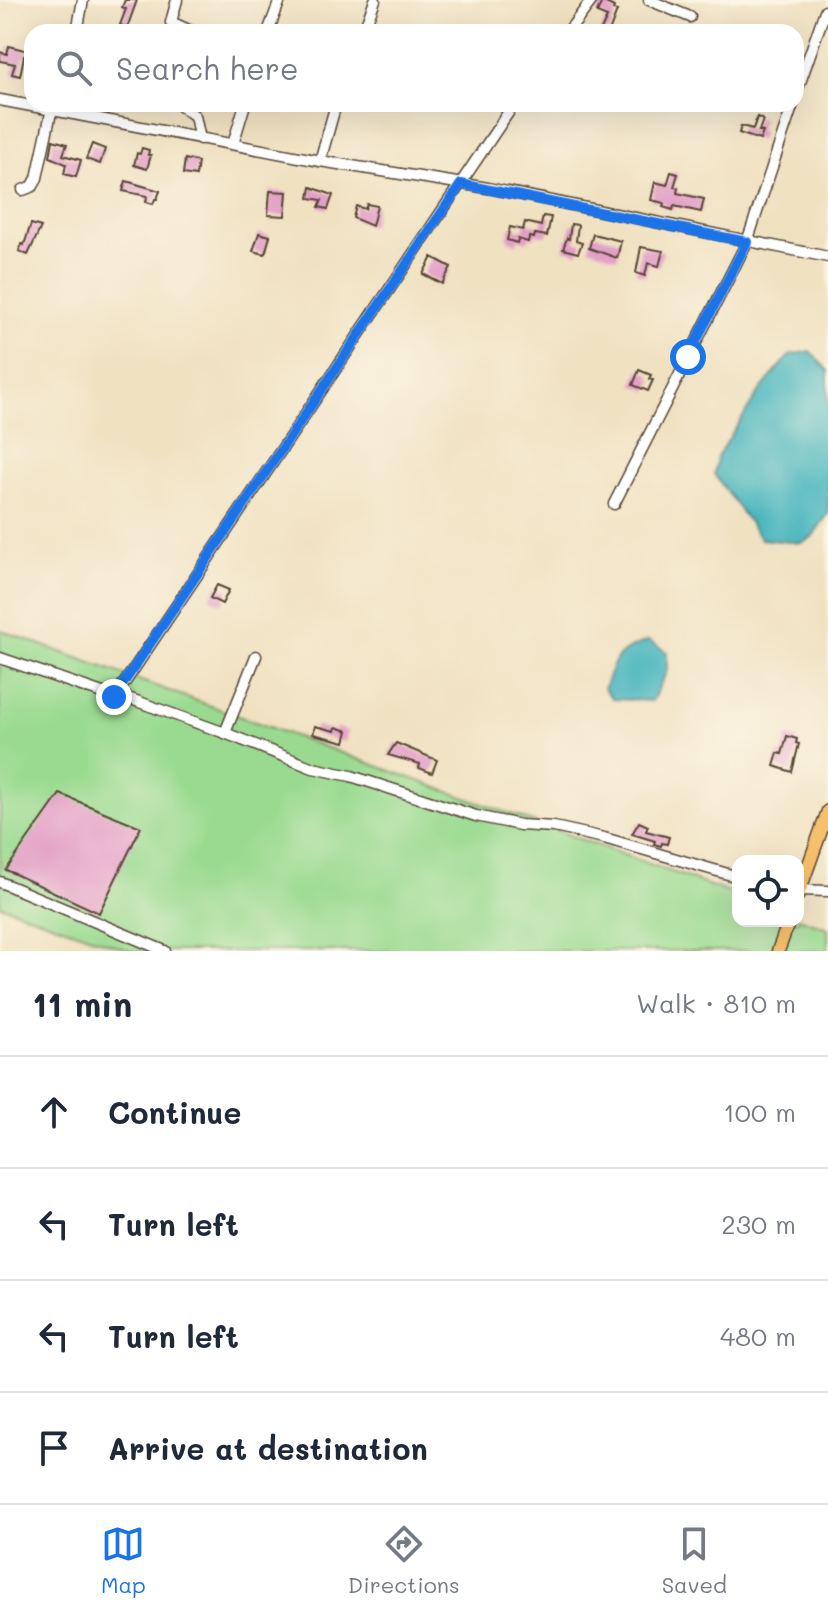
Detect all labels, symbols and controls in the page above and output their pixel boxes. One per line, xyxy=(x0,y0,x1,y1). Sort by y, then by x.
search box xyxy=(24,24,804,112)
icon: search xyxy=(52,46,96,90)
text: Search here xyxy=(116,48,299,88)
route start xyxy=(670,339,706,375)
route end xyxy=(96,679,132,715)
map controls xyxy=(732,855,804,927)
button: locate xyxy=(732,855,804,927)
text: 11 min xyxy=(32,981,132,1026)
text: Walk · 810 m xyxy=(636,986,796,1020)
icon: ahead xyxy=(32,1090,76,1134)
text: Continue xyxy=(108,1092,241,1132)
text: 100 m xyxy=(723,1095,796,1129)
icon: left xyxy=(32,1202,76,1246)
text: Turn left xyxy=(108,1204,239,1244)
text: 230 m xyxy=(721,1207,796,1241)
icon: left xyxy=(32,1314,76,1358)
text: Turn left xyxy=(108,1316,239,1356)
text: 480 m xyxy=(720,1319,796,1353)
icon: arrive xyxy=(32,1426,76,1470)
text: Arrive at destination xyxy=(108,1428,428,1468)
tab: Map xyxy=(101,1522,146,1599)
tab: Directions xyxy=(348,1522,460,1599)
tab: Saved xyxy=(662,1522,727,1599)

